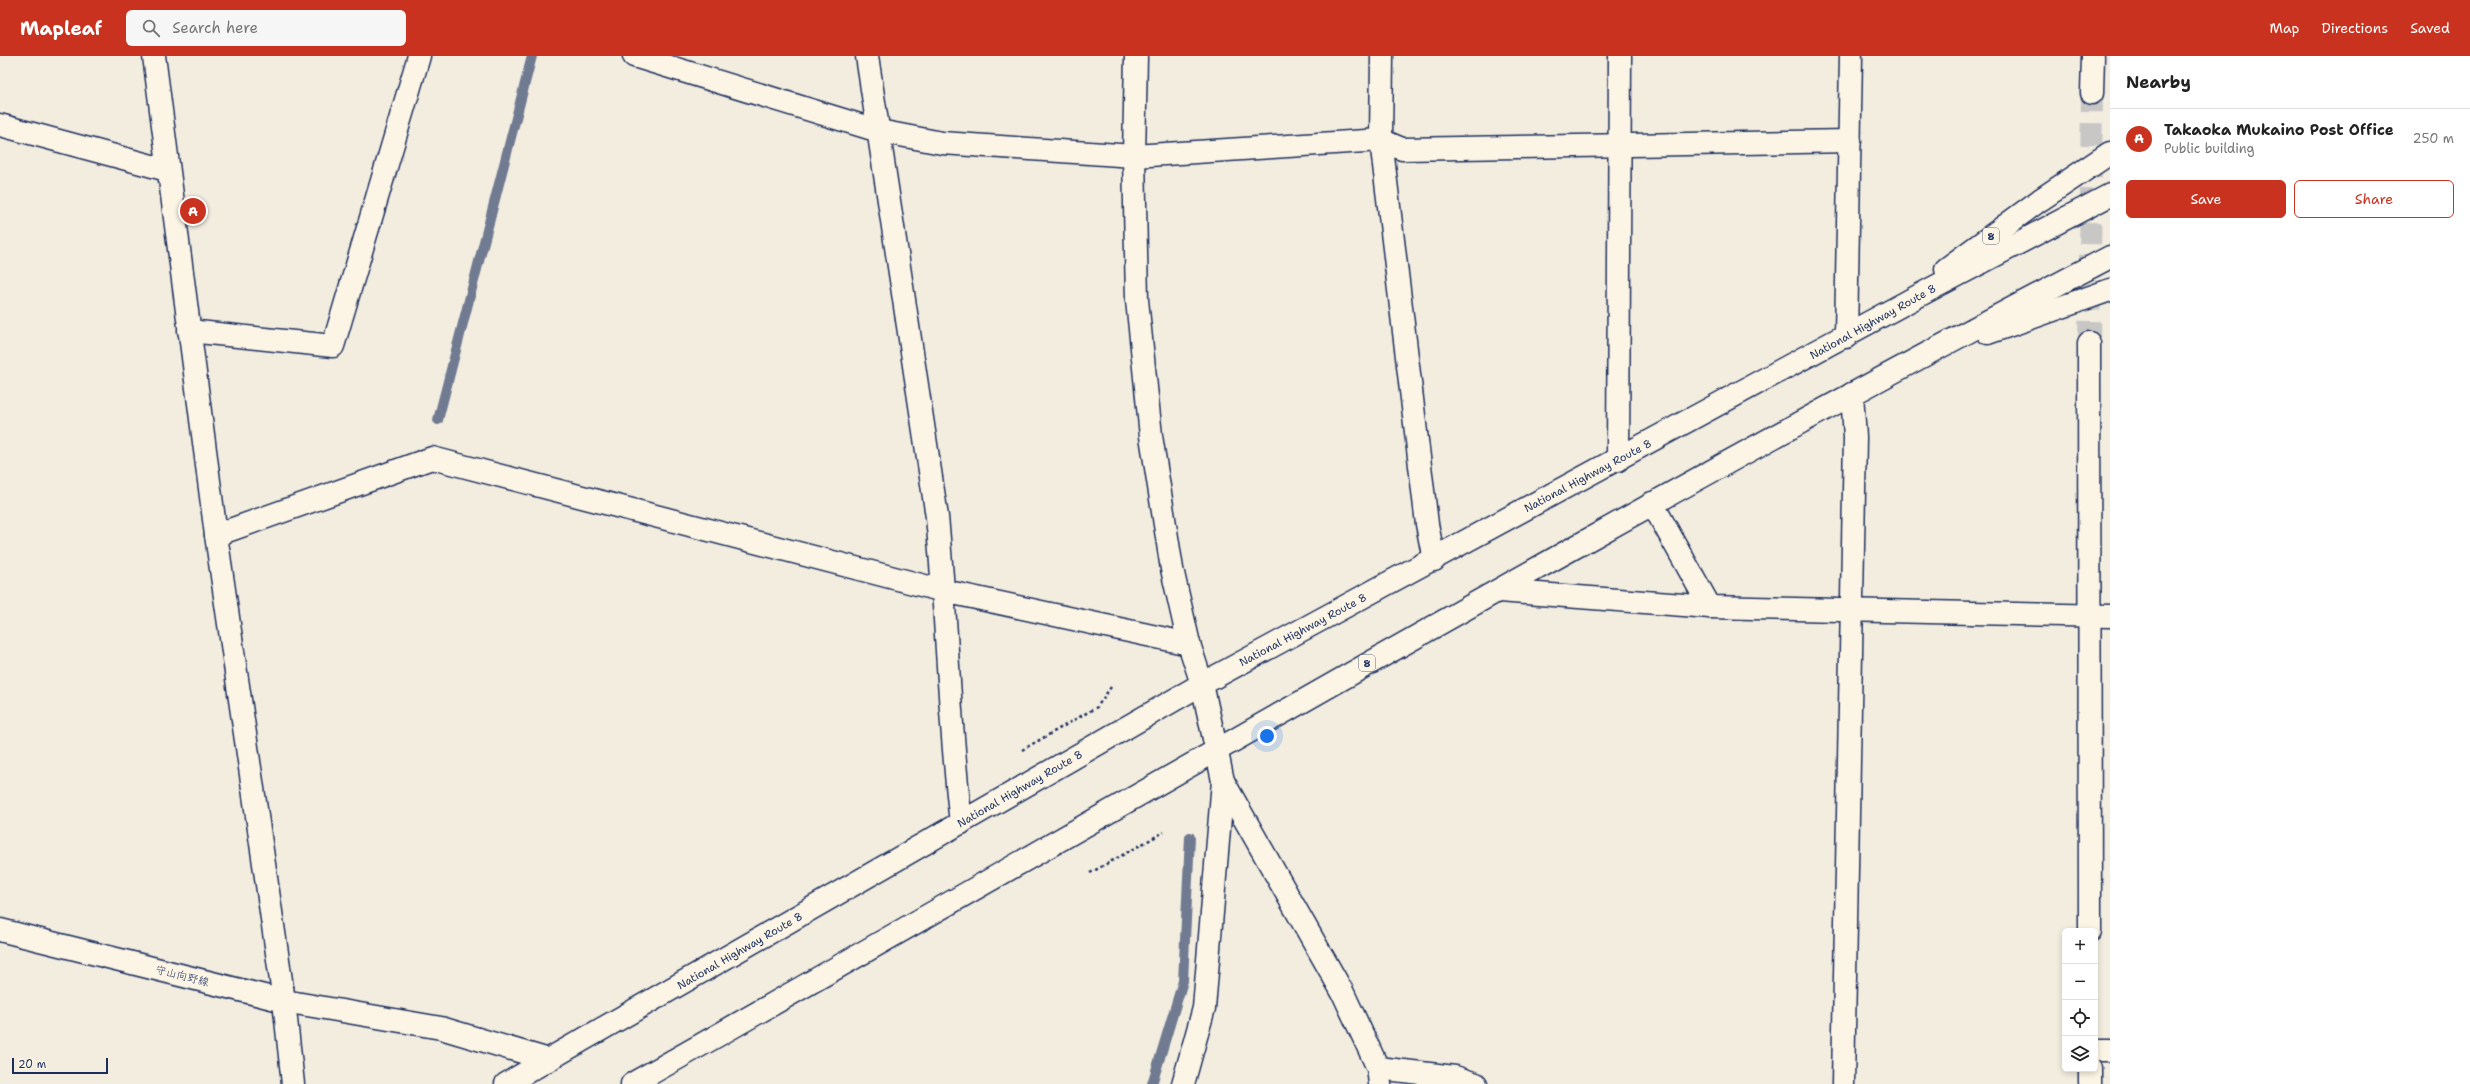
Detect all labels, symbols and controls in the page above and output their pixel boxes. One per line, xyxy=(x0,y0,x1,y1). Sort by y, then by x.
search box xyxy=(126,10,406,46)
text: Mapleaf xyxy=(20,16,102,41)
icon: search xyxy=(140,17,162,39)
text: Search here xyxy=(172,18,258,38)
text: Map xyxy=(2270,19,2300,37)
text: Directions xyxy=(2322,19,2388,37)
text: Saved xyxy=(2410,19,2450,37)
text: Nearby xyxy=(2126,71,2191,93)
text: Takaoka Mukaino Post Office xyxy=(2164,120,2394,140)
text: A xyxy=(2134,130,2144,147)
text: 250 m xyxy=(2413,130,2454,147)
text: Public building xyxy=(2164,140,2255,157)
button: Save xyxy=(2126,180,2286,218)
button: Share xyxy=(2294,180,2454,218)
pin: A xyxy=(180,196,206,226)
road number: 8 xyxy=(1983,228,1999,244)
street label: National Highway Route 8 xyxy=(1807,281,1939,363)
street label: National Highway Route 8 xyxy=(1522,436,1654,516)
street label: National Highway Route 8 xyxy=(1237,591,1369,669)
road number: 8 xyxy=(1359,655,1375,671)
your location xyxy=(1257,726,1277,746)
street label: National Highway Route 8 xyxy=(955,747,1085,831)
street label: National Highway Route 8 xyxy=(675,909,805,993)
map controls xyxy=(2062,928,2098,1072)
button: + xyxy=(2062,928,2098,964)
street label: 守山向野線 xyxy=(154,962,210,990)
button: − xyxy=(2062,964,2098,1000)
button: locate xyxy=(2062,1000,2098,1036)
button: layers xyxy=(2062,1036,2098,1072)
scale bar xyxy=(12,1056,108,1075)
text: 20 m xyxy=(18,1057,46,1072)

